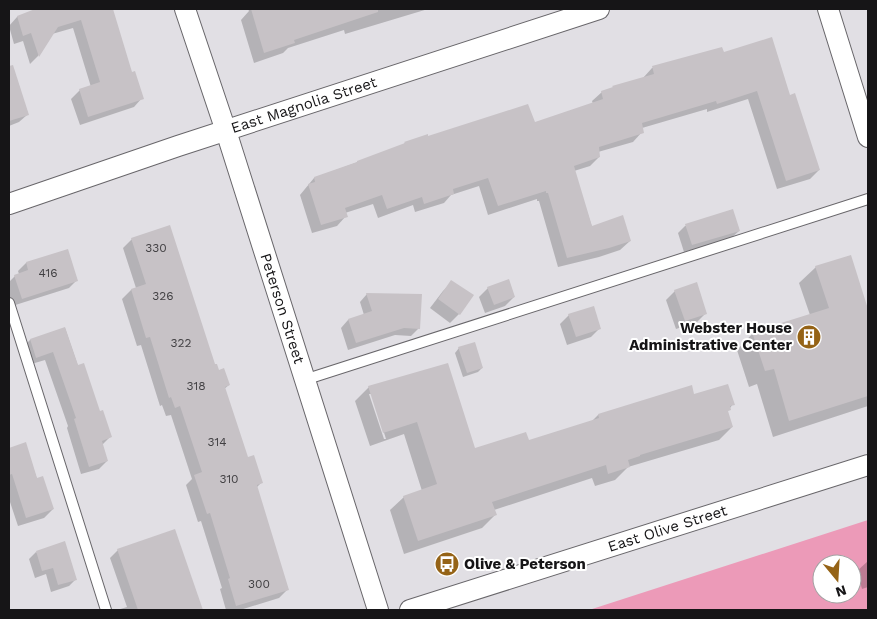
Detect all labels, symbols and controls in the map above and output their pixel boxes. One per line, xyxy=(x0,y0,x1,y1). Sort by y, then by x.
street label: East Magnolia Street xyxy=(229,73,380,137)
house number: 330 xyxy=(145,241,167,255)
street label: Peterson Street xyxy=(256,251,308,367)
house number: 416 xyxy=(38,266,58,280)
house number: 326 xyxy=(152,289,174,303)
place label: Webster House Administrative Center xyxy=(629,319,793,354)
building icon: Webster House Administrative Center xyxy=(796,324,822,350)
house number: 322 xyxy=(171,336,192,350)
house number: 318 xyxy=(186,379,206,393)
house number: 314 xyxy=(207,435,227,449)
house number: 310 xyxy=(219,472,239,486)
street label: East Olive Street xyxy=(606,501,730,556)
bus stop icon: Olive & Peterson xyxy=(434,551,460,577)
north arrow xyxy=(812,554,862,604)
place label: Olive & Peterson xyxy=(464,555,586,573)
house number: 300 xyxy=(248,577,270,591)
text: N xyxy=(834,582,848,601)

